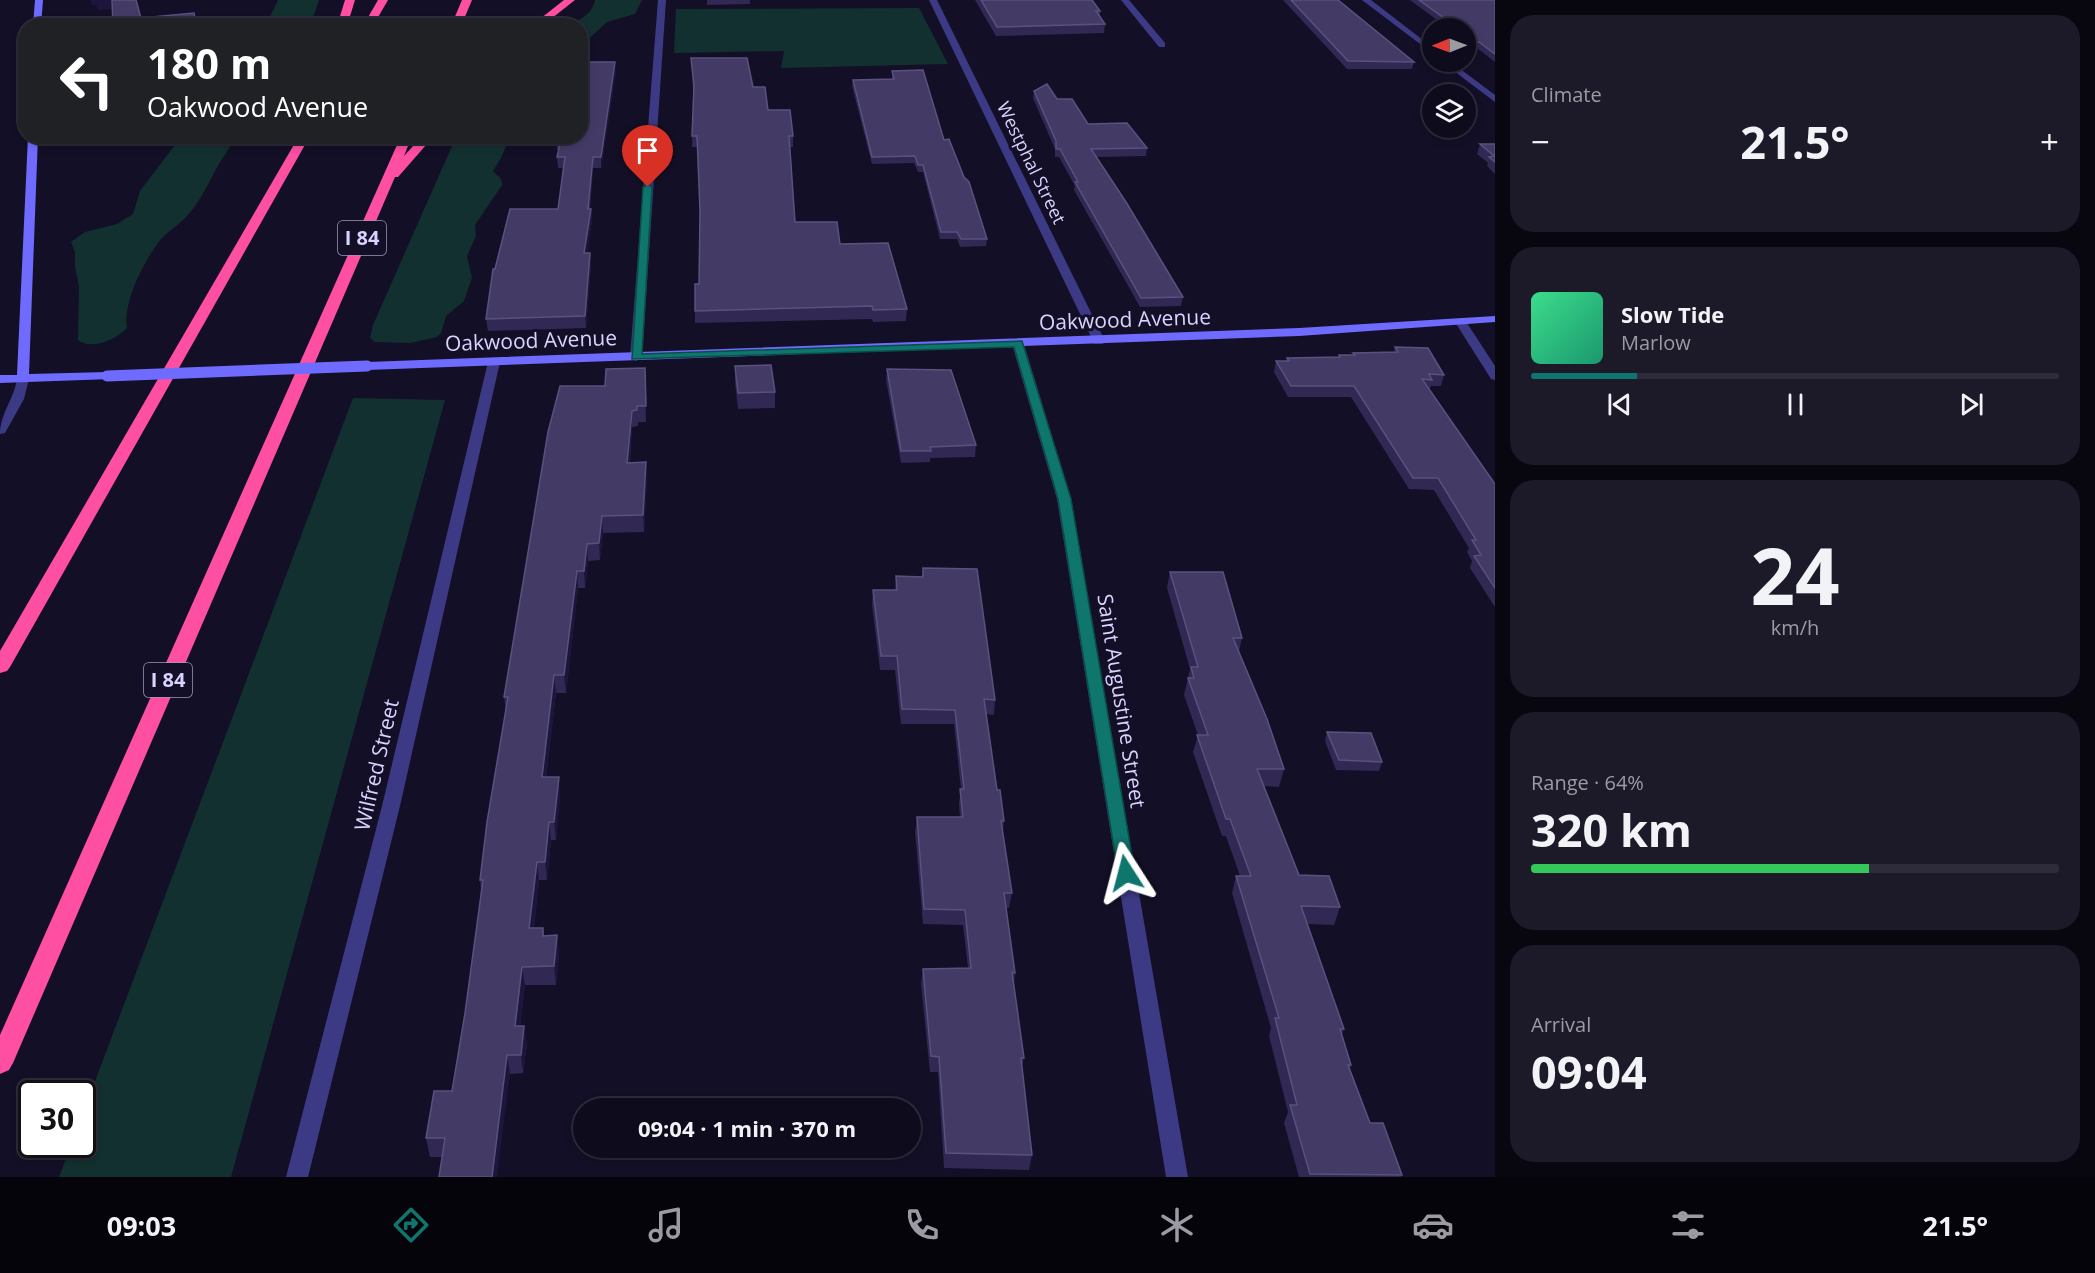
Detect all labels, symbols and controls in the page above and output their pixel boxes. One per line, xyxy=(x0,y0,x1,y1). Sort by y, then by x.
north arrow xyxy=(1422,18,1476,72)
map controls xyxy=(1422,18,1476,138)
text: 180 m xyxy=(147,34,271,91)
icon: left xyxy=(48,42,126,120)
text: Climate xyxy=(1531,81,1602,108)
button: layers xyxy=(1422,84,1476,138)
text: Oakwood Avenue xyxy=(147,88,368,125)
street label: Westphal Street xyxy=(992,97,1072,228)
text: 21.5° xyxy=(1740,111,1850,172)
text: − xyxy=(1531,119,1550,164)
text: + xyxy=(2040,119,2059,164)
pin xyxy=(622,125,673,187)
icon: arrive xyxy=(631,134,664,167)
road number: I 84 xyxy=(338,221,386,255)
text: Slow Tide xyxy=(1621,299,1724,329)
street label: Oakwood Avenue xyxy=(1039,302,1211,336)
street label: Oakwood Avenue xyxy=(445,323,617,357)
text: Marlow xyxy=(1621,329,1691,356)
icon: previous xyxy=(1603,388,1636,421)
icon: pause xyxy=(1779,388,1812,421)
icon: next xyxy=(1955,388,1988,421)
text: 24 xyxy=(1750,522,1840,628)
street label: Saint Augustine Street xyxy=(1091,592,1153,810)
text: km/h xyxy=(1771,614,1819,641)
road number: I 84 xyxy=(144,663,192,697)
street label: Wilfred Street xyxy=(347,696,405,833)
text: Range · 64% xyxy=(1531,769,1644,796)
text: 320 km xyxy=(1531,799,1692,860)
position arrow xyxy=(1094,841,1158,905)
text: Arrival xyxy=(1531,1011,1591,1038)
text: 09:04 xyxy=(1531,1041,1647,1102)
speed limit sign: 30 xyxy=(18,1080,96,1158)
text: 09:04 · 1 min · 370 m xyxy=(638,1113,856,1143)
icon: directions xyxy=(390,1204,432,1246)
icon: music xyxy=(645,1204,687,1246)
icon: phone xyxy=(901,1204,943,1246)
icon: climate xyxy=(1156,1204,1198,1246)
icon: car xyxy=(1412,1204,1454,1246)
icon: filters xyxy=(1667,1204,1709,1246)
text: 09:03 xyxy=(107,1207,176,1244)
text: 21.5° xyxy=(1923,1207,1988,1244)

